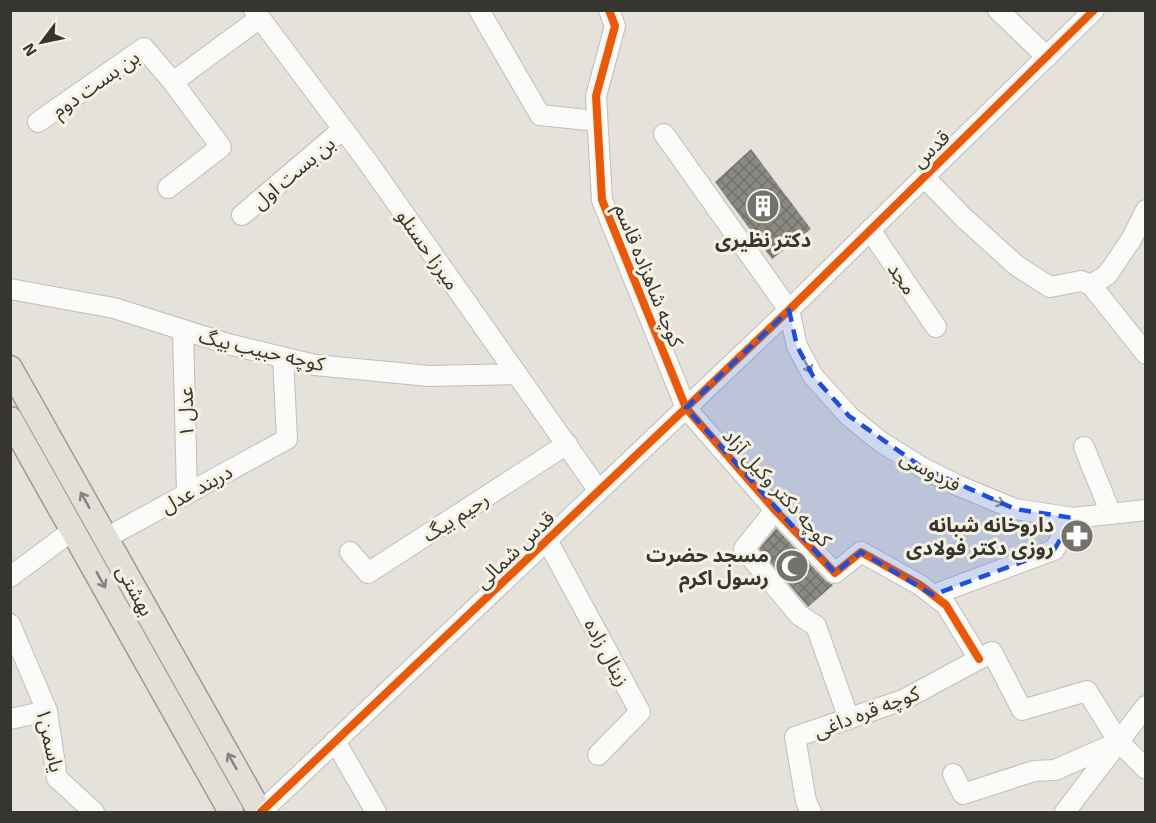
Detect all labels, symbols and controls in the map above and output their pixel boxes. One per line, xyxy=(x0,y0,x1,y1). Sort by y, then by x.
north arrow xyxy=(12,12,72,72)
text: N xyxy=(18,40,40,60)
street label: بن بست دوم xyxy=(47,44,146,125)
street label: قدس xyxy=(906,124,955,173)
street label: بن بست اول xyxy=(247,130,340,214)
building icon: دکتر نظیری xyxy=(745,188,781,224)
street label: کوچه شاهزاده قاسم xyxy=(607,200,690,352)
street label: میرزا حسنلو xyxy=(392,204,466,295)
place label: دکتر نظیری xyxy=(715,227,811,252)
street label: مجد xyxy=(884,257,922,299)
street label: کوچه حبیب بیگ xyxy=(196,323,328,377)
one-way arrow xyxy=(802,355,813,373)
street label: عدل ۱ xyxy=(173,387,198,437)
street label: کوچه دکتر وکیل آزاد xyxy=(717,423,838,553)
street label: فردوسی xyxy=(896,444,965,497)
street label: دربند عدل xyxy=(156,459,237,518)
street label: رحیم بیگ xyxy=(418,486,495,550)
one-way arrow xyxy=(79,492,91,509)
one-way arrow xyxy=(986,496,1004,507)
street label: قدس شمالی xyxy=(469,505,559,594)
place label: داروخانه شبانه روزی دکتر فولادی xyxy=(906,512,1054,560)
pharmacy icon: داروخانه شبانه روزی دکتر فولادی xyxy=(1059,518,1095,554)
place label: مسجد حضرت رسول اکرم xyxy=(646,542,769,593)
mosque icon: مسجد حضرت رسول اکرم xyxy=(774,548,810,584)
street label: بهشتی xyxy=(111,560,160,620)
one-way arrow xyxy=(95,571,107,588)
street label: زینال زاده xyxy=(579,614,636,690)
street label: کوچه قره داغی xyxy=(810,680,924,744)
street label: یاسمن۱ xyxy=(31,706,70,775)
one-way arrow xyxy=(226,753,237,771)

